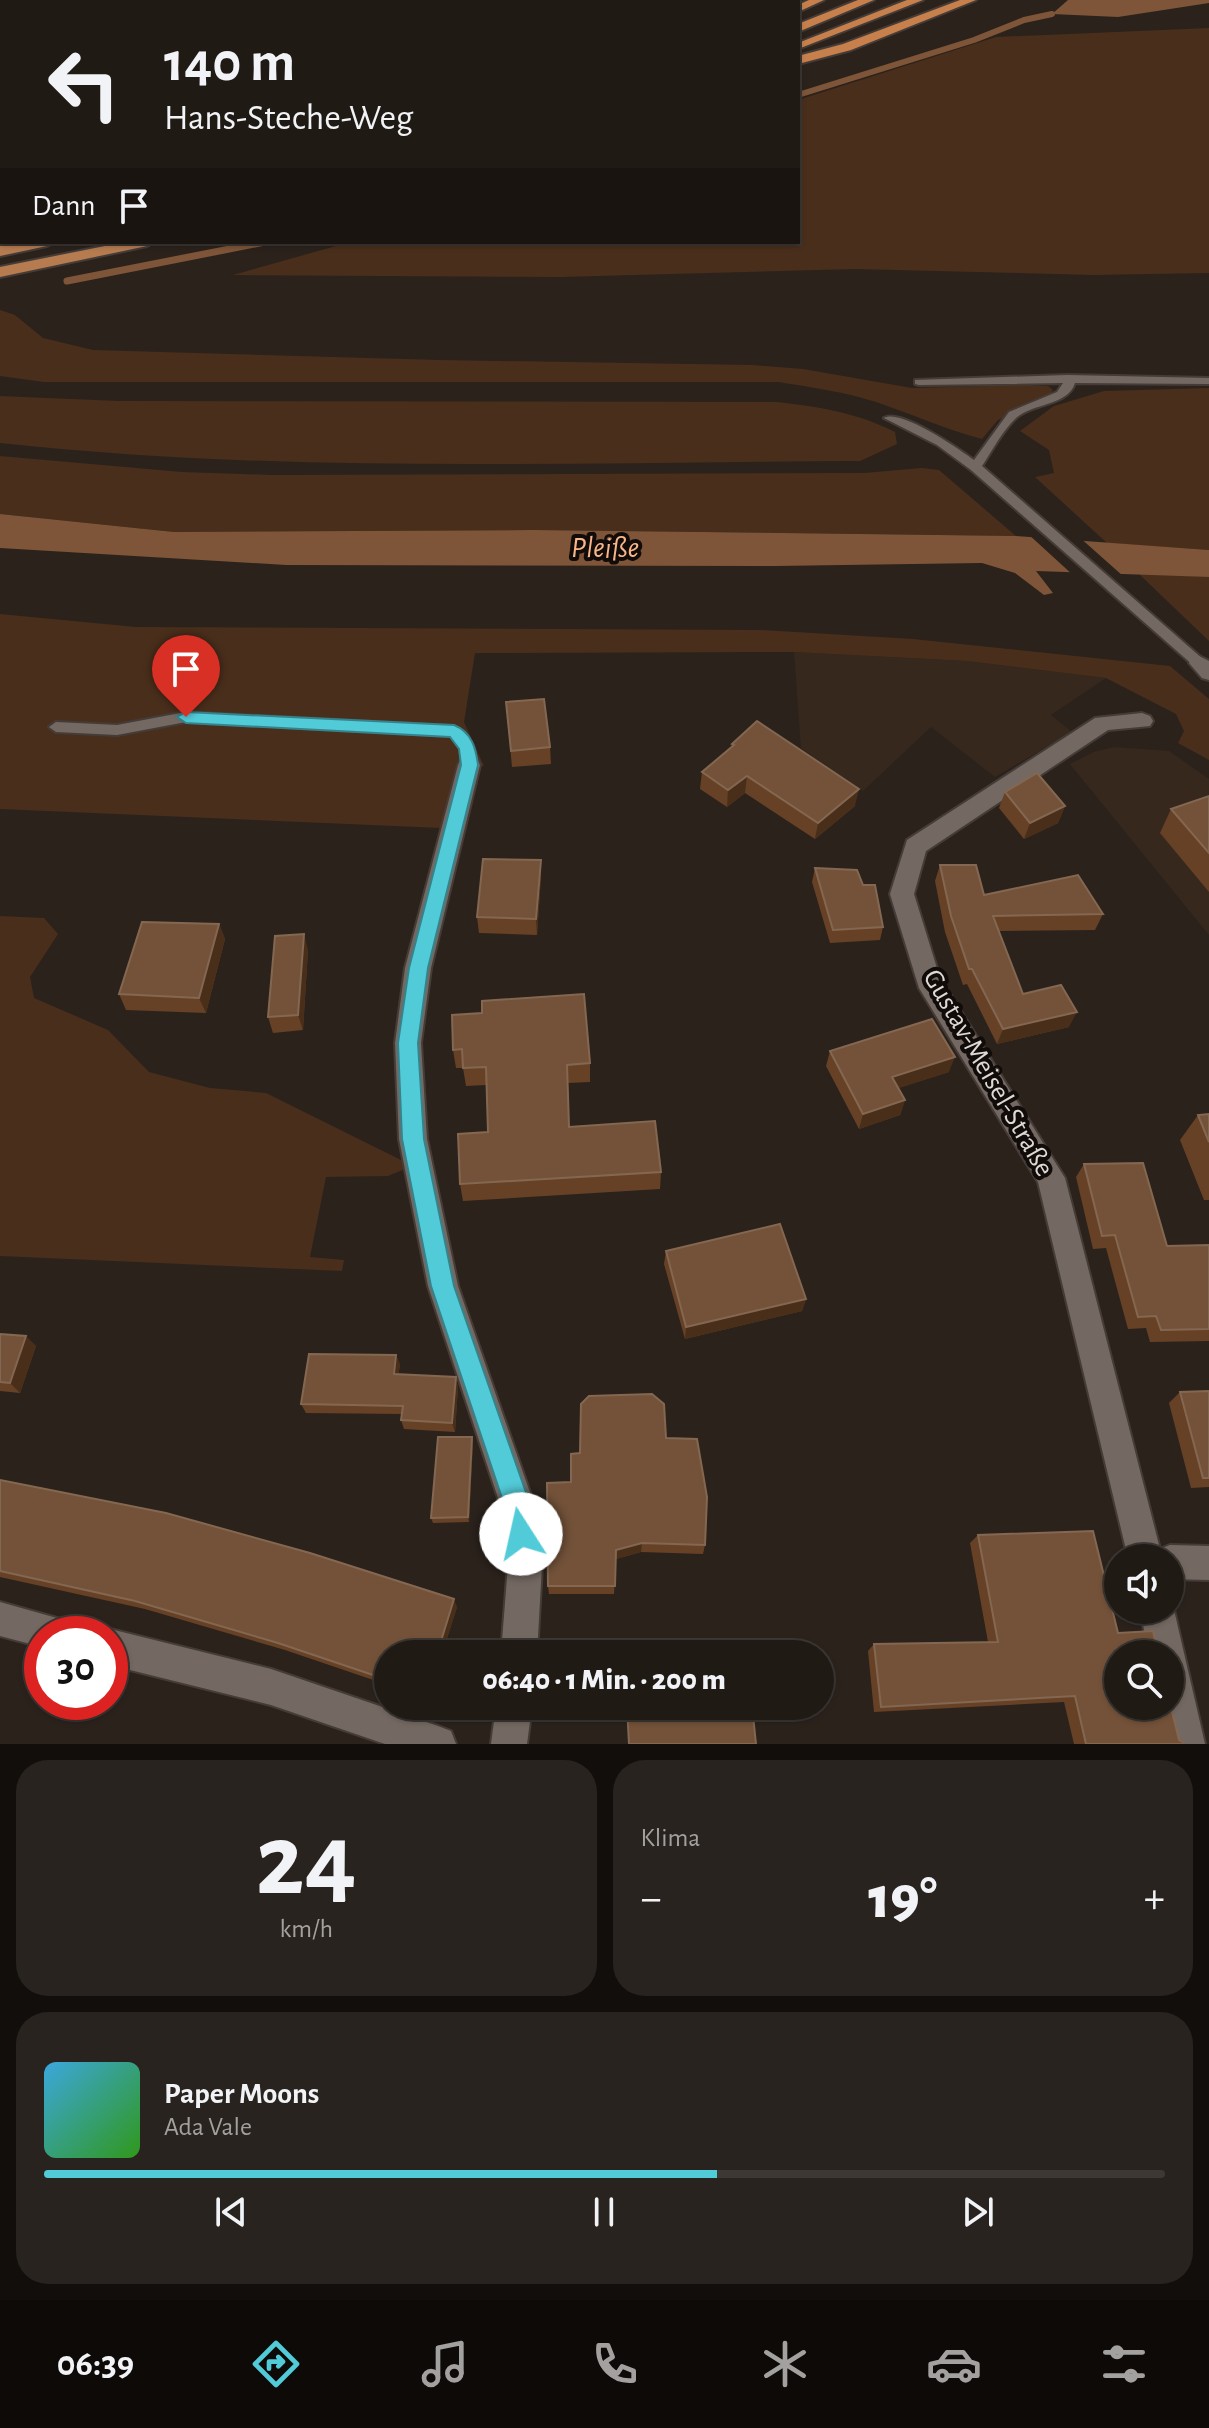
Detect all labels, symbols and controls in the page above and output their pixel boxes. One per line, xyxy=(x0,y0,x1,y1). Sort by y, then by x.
icon: left xyxy=(32,32,136,136)
text: 140 m xyxy=(164,35,295,91)
text: Hans-Steche-Weg xyxy=(164,100,413,136)
icon: arrive xyxy=(112,184,156,228)
text: Dann xyxy=(32,191,96,221)
water label: Pleiße xyxy=(571,533,639,563)
pin xyxy=(152,635,220,717)
icon: arrive xyxy=(164,647,208,691)
street label: Gustav-Meisel-Straße xyxy=(918,965,1058,1181)
position arrow xyxy=(479,1492,563,1576)
map controls xyxy=(1104,1544,1184,1720)
button: sound xyxy=(1104,1544,1184,1624)
speed limit sign: 30 xyxy=(24,1616,128,1720)
button: search xyxy=(1104,1640,1184,1720)
text: 06:40 · 1 Min. · 200 m xyxy=(482,1665,726,1695)
text: 24 xyxy=(256,1810,357,1914)
text: Klima xyxy=(641,1825,700,1851)
text: 19° xyxy=(868,1869,937,1929)
text: − xyxy=(641,1877,662,1921)
text: + xyxy=(1144,1877,1165,1921)
text: km/h xyxy=(279,1916,333,1942)
text: Paper Moons xyxy=(164,2079,319,2109)
text: Ada Vale xyxy=(164,2114,252,2140)
icon: previous xyxy=(209,2190,253,2234)
icon: pause xyxy=(582,2190,626,2234)
icon: next xyxy=(956,2190,1000,2234)
icon: directions xyxy=(248,2336,304,2392)
icon: music xyxy=(417,2336,473,2392)
icon: phone xyxy=(587,2336,643,2392)
icon: climate xyxy=(757,2336,813,2392)
icon: car xyxy=(926,2336,982,2392)
icon: filters xyxy=(1096,2336,1152,2392)
text: 06:39 xyxy=(57,2346,134,2382)

